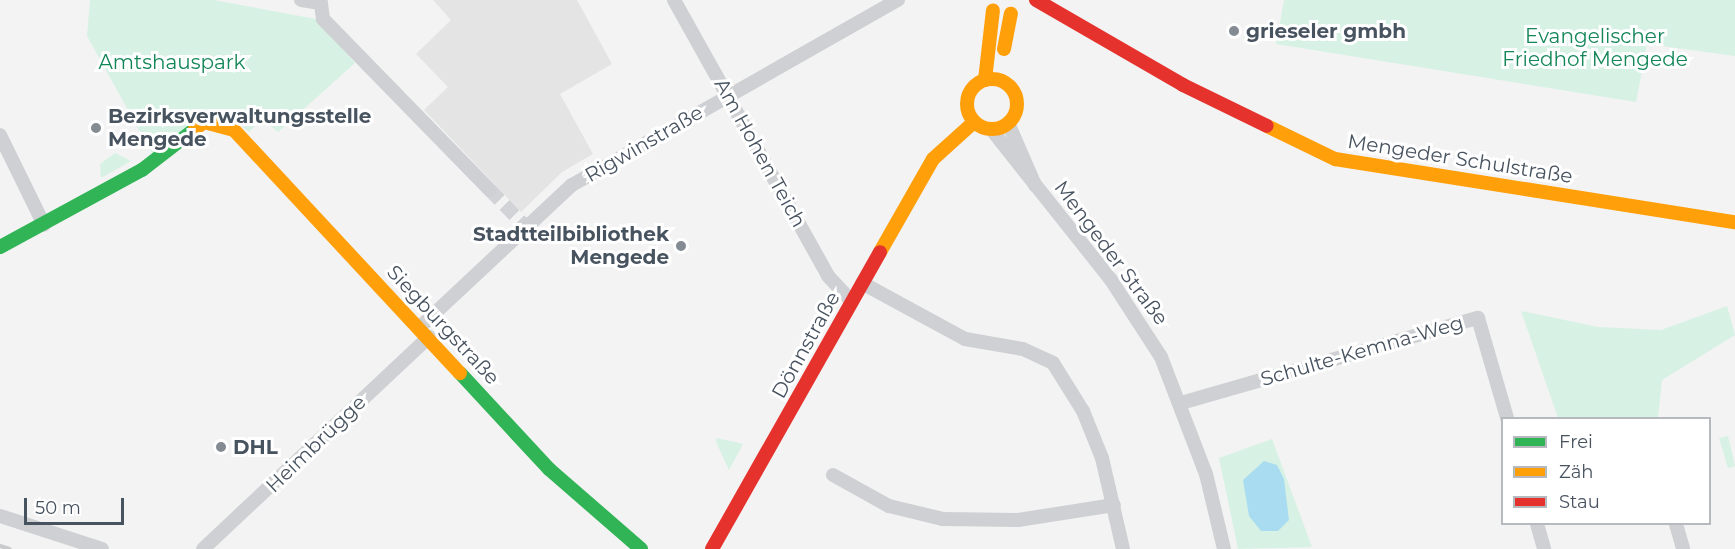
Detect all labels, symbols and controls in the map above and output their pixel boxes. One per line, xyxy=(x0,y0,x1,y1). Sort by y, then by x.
place label: grieseler gmbh xyxy=(1246,19,1406,43)
marker: grieseler gmbh xyxy=(1227,24,1241,38)
park label: Evangelischer Friedhof Mengede xyxy=(1502,24,1688,71)
park label: Amtshauspark xyxy=(98,50,246,74)
street label: Am Hohen Teich xyxy=(709,74,811,232)
street label: Rigwinstraße xyxy=(581,101,707,187)
place label: Bezirksverwaltungsstelle Mengede xyxy=(108,104,371,151)
marker: Bezirksverwaltungsstelle Mengede xyxy=(89,121,103,135)
street label: Mengeder Schulstraße xyxy=(1346,129,1574,189)
street label: Mengeder Straße xyxy=(1049,176,1173,330)
place label: Stadtteilbibliothek Mengede xyxy=(473,222,669,269)
marker: Stadtteilbibliothek Mengede xyxy=(674,239,688,253)
street label: Siegburgstraße xyxy=(382,260,504,390)
street label: Dönnstraße xyxy=(767,287,845,403)
street label: Schulte-Kemna-Weg xyxy=(1258,311,1466,391)
street label: Heimbrügge xyxy=(261,390,371,498)
legend xyxy=(1501,417,1711,525)
text: Frei xyxy=(1559,431,1593,453)
place label: DHL xyxy=(233,435,278,459)
marker: DHL xyxy=(214,440,228,454)
text: Zäh xyxy=(1559,461,1594,483)
scale bar xyxy=(27,486,128,524)
text: Stau xyxy=(1559,491,1600,513)
text: 50 m xyxy=(35,497,81,519)

